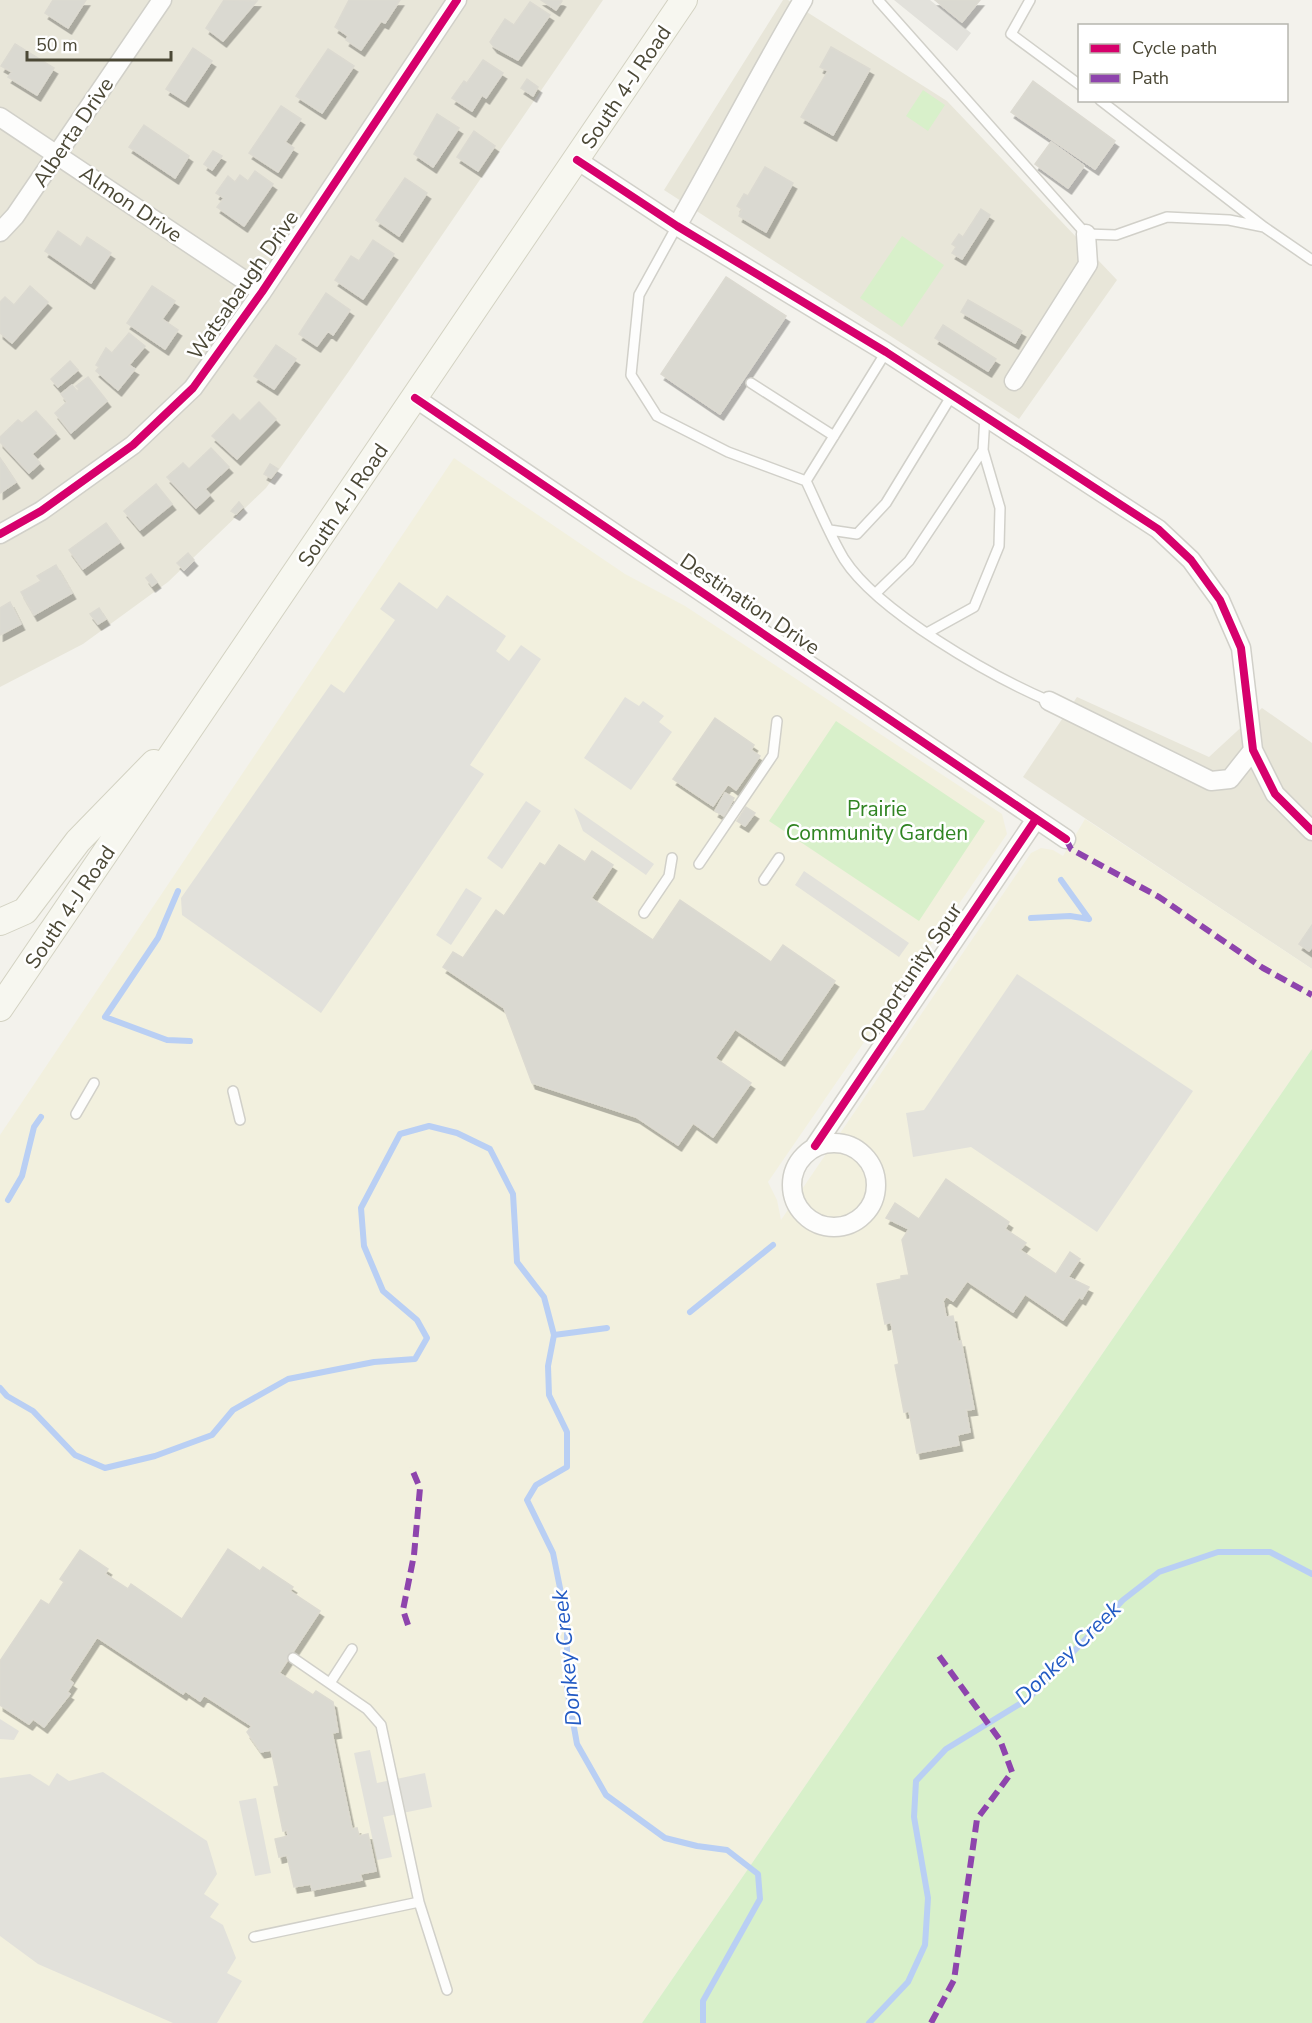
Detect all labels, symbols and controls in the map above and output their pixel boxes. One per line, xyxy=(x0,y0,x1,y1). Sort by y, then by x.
street label: South 4-J Road xyxy=(574,20,678,154)
scale bar xyxy=(27,24,171,62)
legend xyxy=(1078,24,1288,102)
text: 50 m xyxy=(36,33,78,57)
text: Cycle path xyxy=(1132,36,1217,60)
text: Path xyxy=(1132,66,1169,90)
street label: Alberta Drive xyxy=(26,72,120,192)
street label: Almon Drive xyxy=(74,159,188,249)
street label: Watsabaugh Drive xyxy=(181,205,305,365)
street label: South 4-J Road xyxy=(291,438,395,572)
street label: Destination Drive xyxy=(675,547,825,661)
park label: Prairie Community Garden xyxy=(786,795,968,847)
street label: South 4-J Road xyxy=(18,840,122,974)
street label: Opportunity Spur xyxy=(853,897,969,1049)
water label: Donkey Creek xyxy=(545,1587,589,1728)
water label: Donkey Creek xyxy=(1008,1594,1129,1711)

